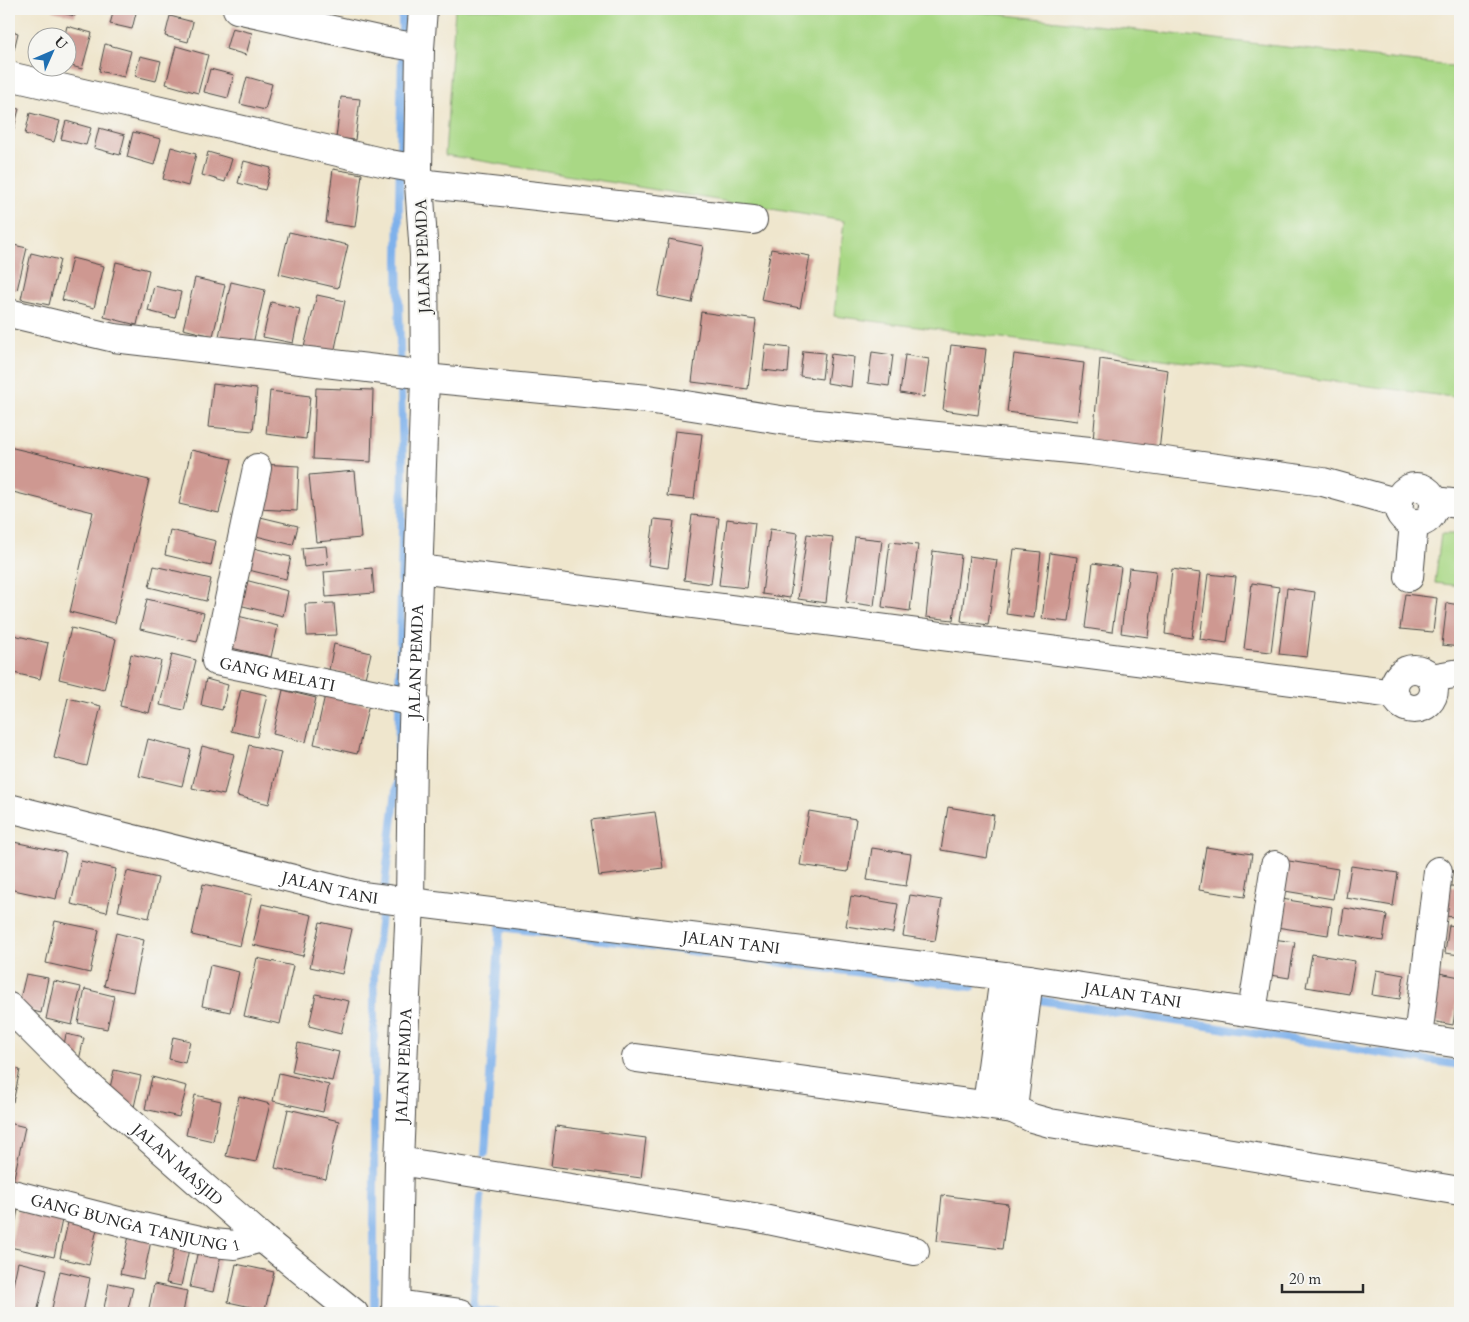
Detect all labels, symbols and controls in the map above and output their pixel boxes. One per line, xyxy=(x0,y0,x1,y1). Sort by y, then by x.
north arrow xyxy=(28,28,78,78)
text: U xyxy=(50,32,72,54)
street label: JALAN PEMDA xyxy=(410,198,436,316)
street label: JALAN PEMDA xyxy=(403,603,429,721)
street label: GANG MELATI xyxy=(217,652,337,697)
street label: JALAN TANI xyxy=(278,866,379,910)
street label: JALAN TANI xyxy=(679,926,781,960)
street label: JALAN TANI xyxy=(1081,977,1183,1014)
street label: JALAN PEMDA xyxy=(391,1007,417,1125)
street label: JALAN MASJID xyxy=(126,1118,228,1211)
street label: GANG BUNGA TANJUNG 1 xyxy=(28,1189,243,1257)
scale bar xyxy=(1282,1262,1363,1294)
text: 20 m xyxy=(1289,1269,1321,1289)

